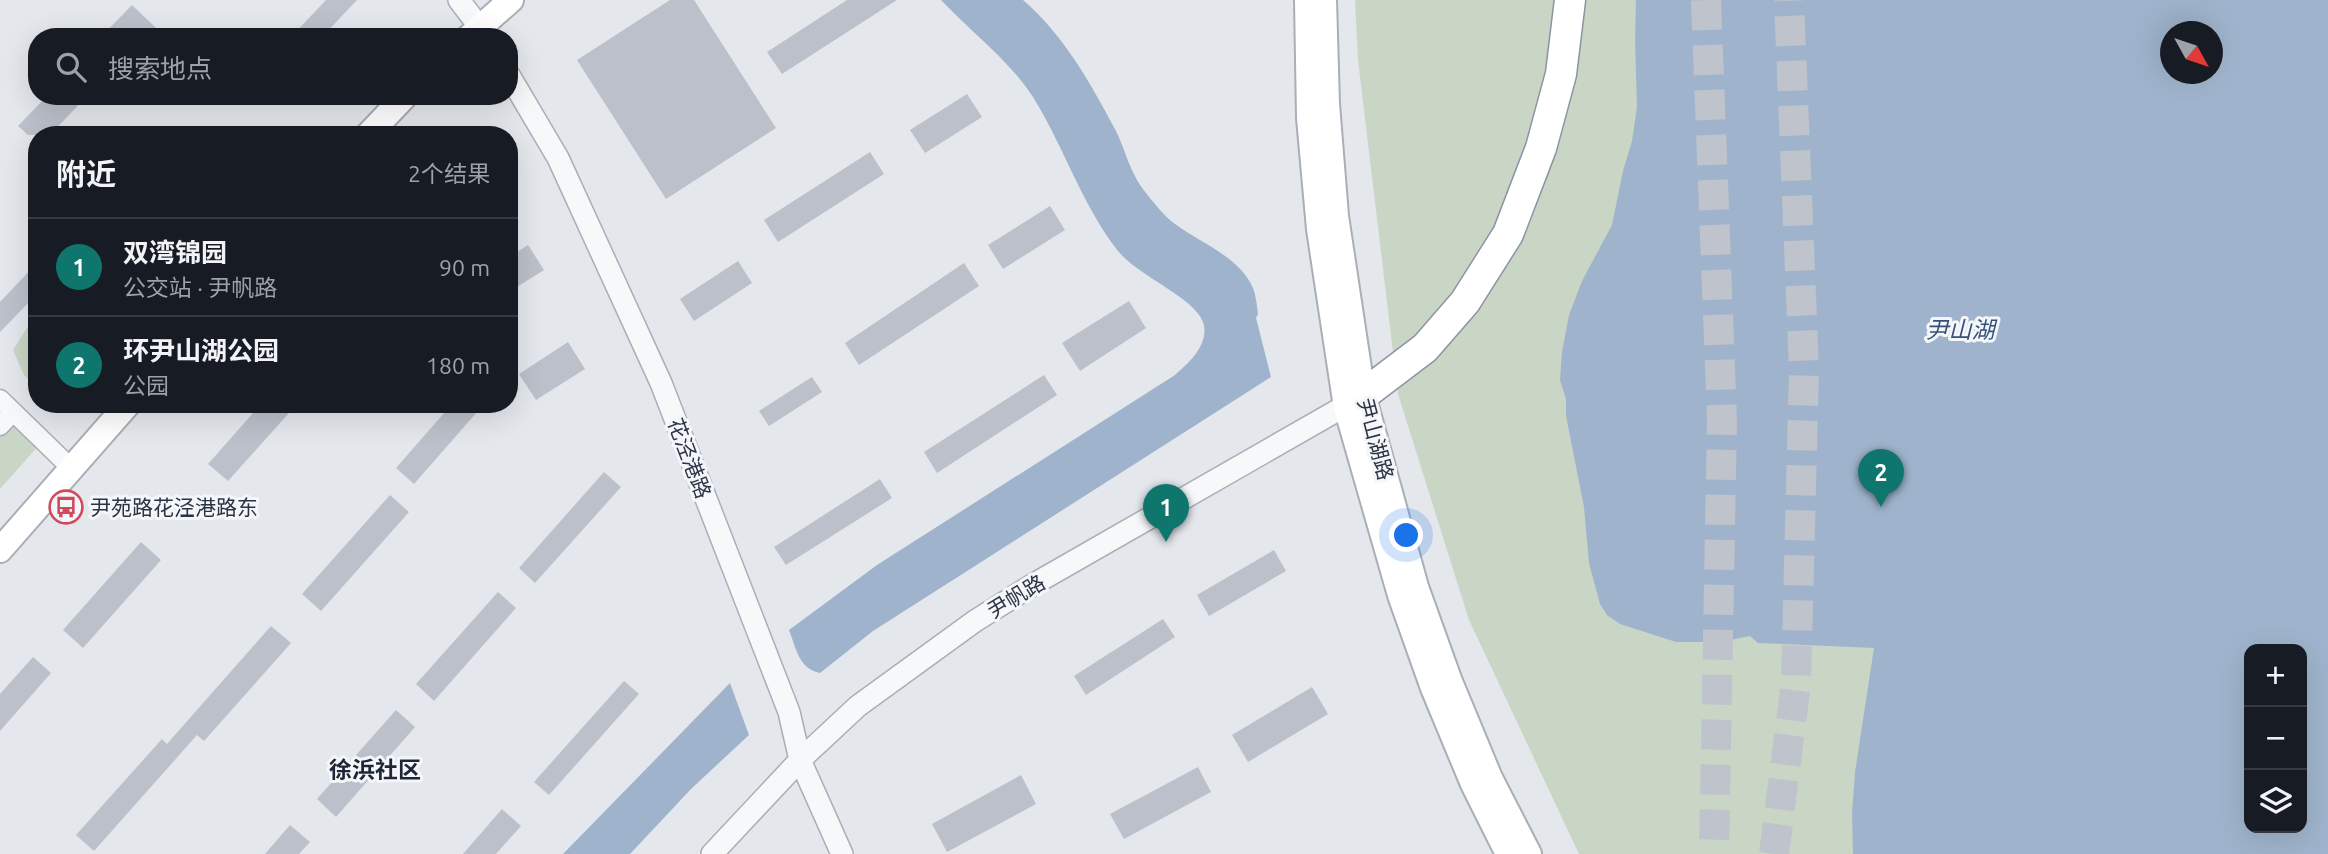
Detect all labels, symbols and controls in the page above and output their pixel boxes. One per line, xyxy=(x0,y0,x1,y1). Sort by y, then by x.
north arrow xyxy=(2160,21,2223,84)
search box xyxy=(28,28,518,105)
icon: search xyxy=(52,48,90,86)
text: 搜索地点 xyxy=(108,54,212,83)
text: 附近 xyxy=(56,157,116,191)
text: 2个结果 xyxy=(408,161,490,186)
text: 双湾锦园 xyxy=(123,238,227,267)
text: 1 xyxy=(73,255,85,280)
text: 90 m xyxy=(439,255,490,280)
text: 公交站 · 尹帆路 xyxy=(123,275,277,300)
water label: 尹山湖 xyxy=(1926,317,1998,342)
text: 环尹山湖公园 xyxy=(123,336,279,365)
text: 2 xyxy=(73,353,85,378)
text: 180 m xyxy=(426,353,490,378)
text: 公园 xyxy=(123,373,169,398)
street label: 尹山湖路 xyxy=(1354,395,1398,483)
street label: 花泾港路 xyxy=(664,414,716,502)
pin: 2 xyxy=(1858,449,1904,507)
pin: 1 xyxy=(1143,484,1189,542)
bus stop icon: 尹苑路花泾港路东 xyxy=(47,488,85,526)
place label: 尹苑路花泾港路东 xyxy=(90,495,258,519)
your location xyxy=(1389,518,1423,552)
street label: 尹帆路 xyxy=(983,569,1049,623)
map controls xyxy=(2244,644,2307,833)
button: + xyxy=(2244,644,2307,707)
button: − xyxy=(2244,707,2307,770)
district label: 徐浜社区 xyxy=(329,757,421,782)
button: layers xyxy=(2244,770,2307,833)

